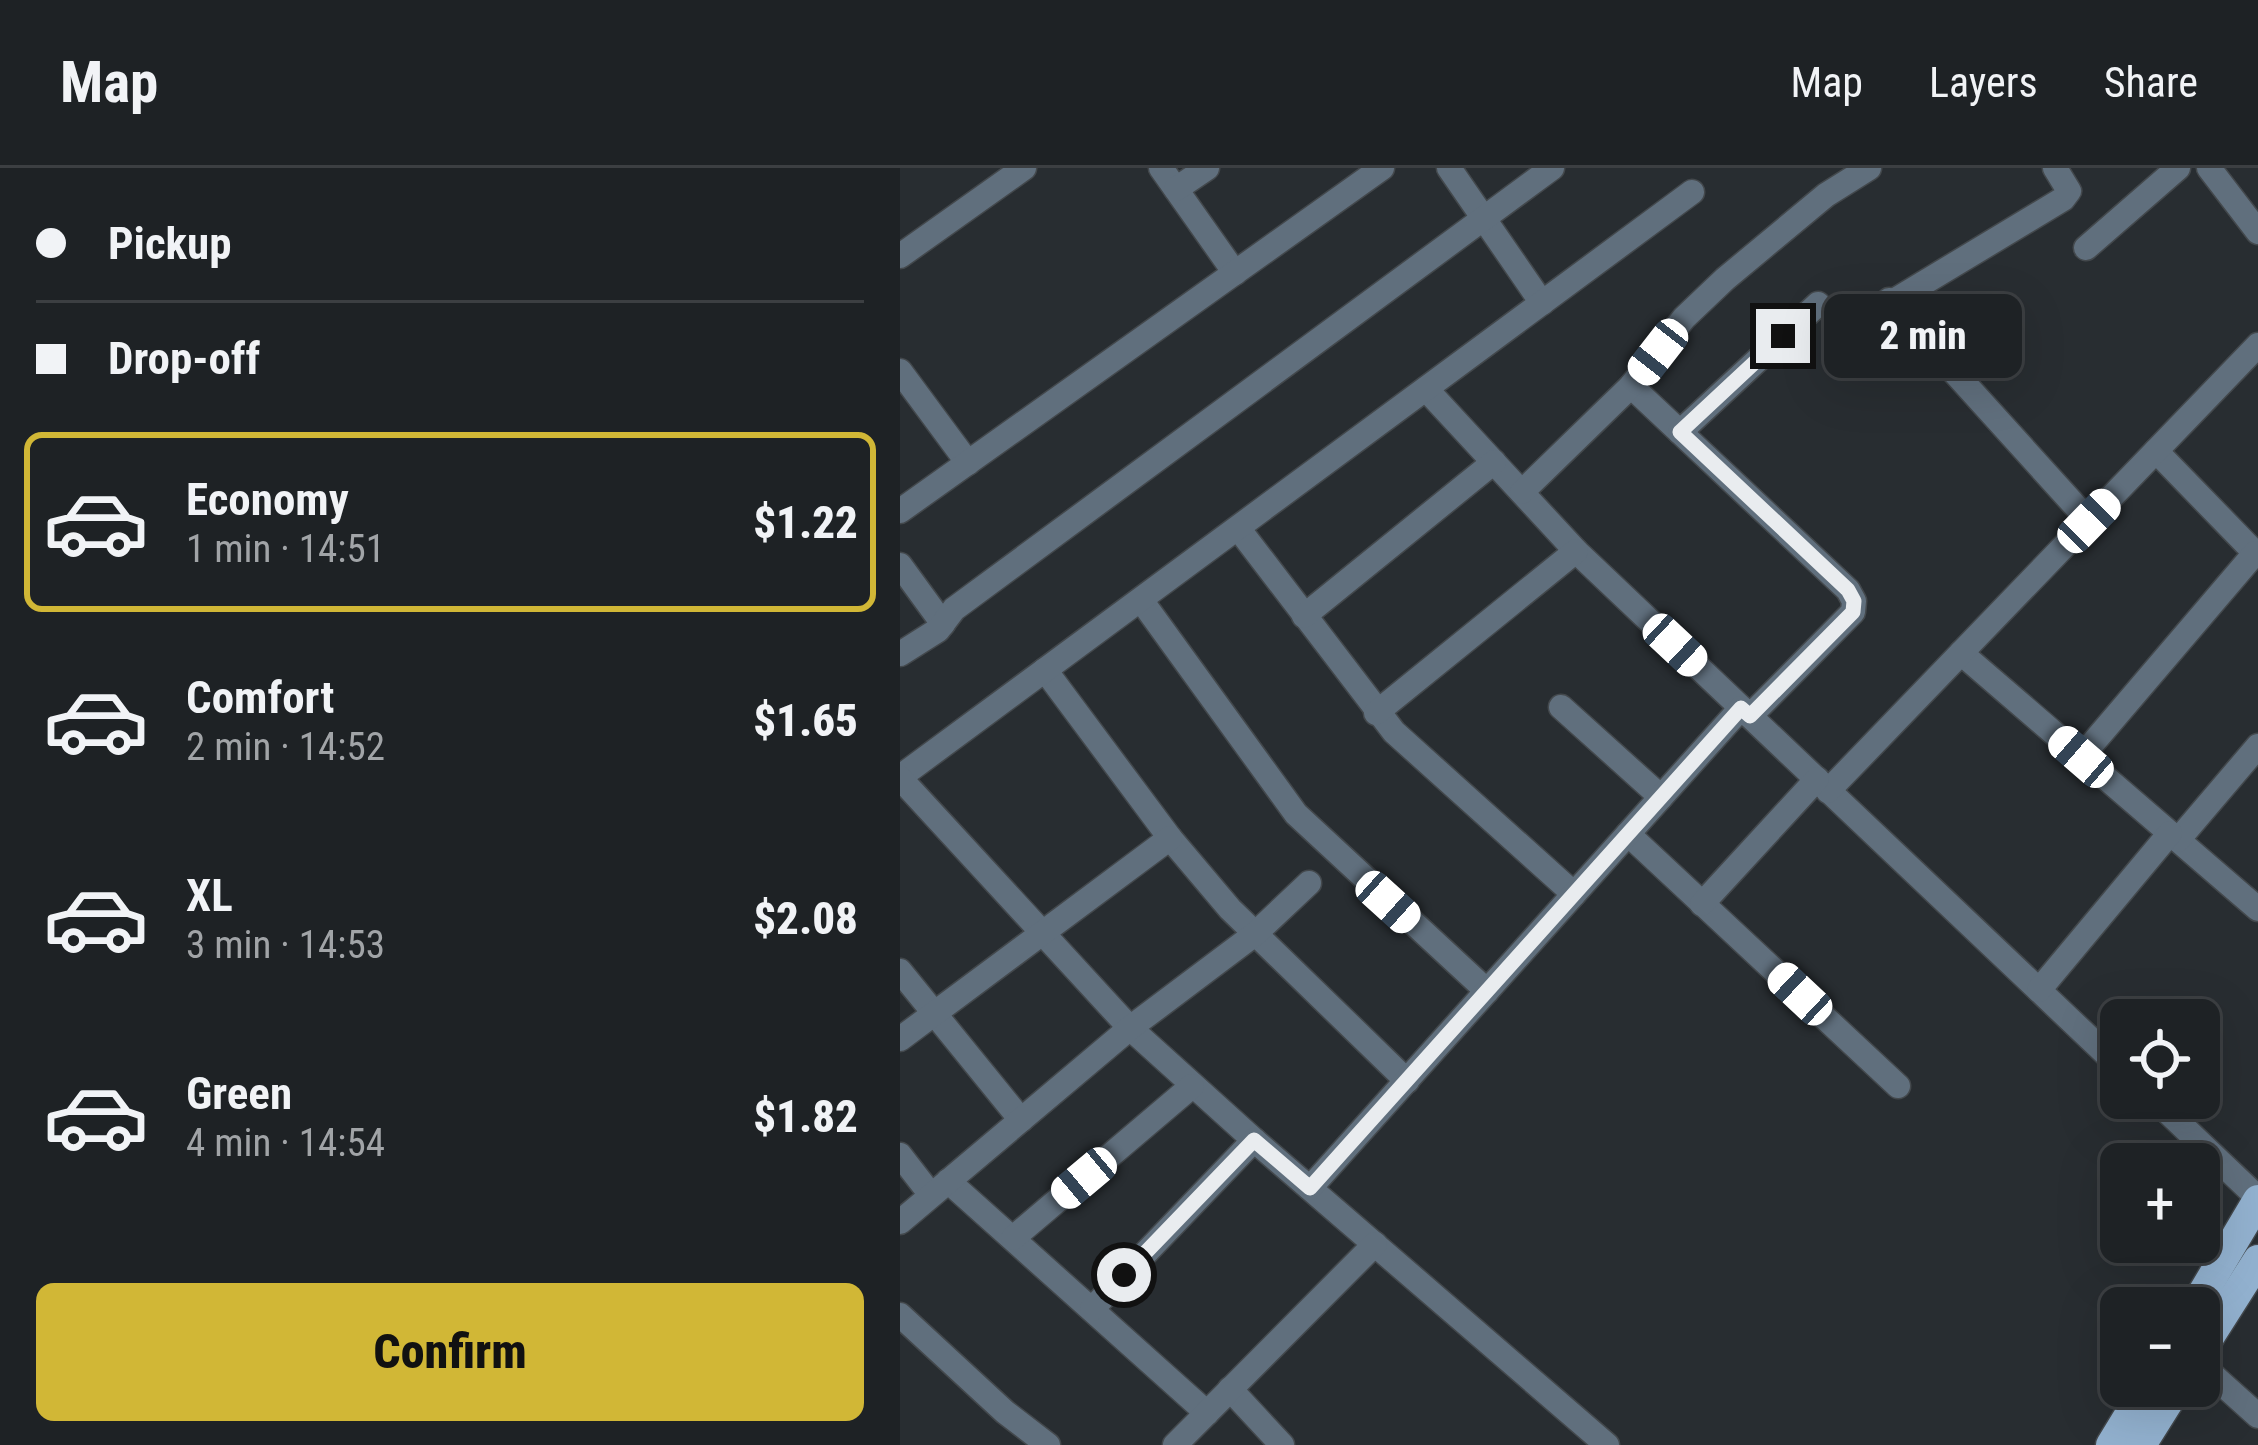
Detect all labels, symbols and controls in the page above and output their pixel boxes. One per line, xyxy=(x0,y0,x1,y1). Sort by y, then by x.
text: Map xyxy=(60,49,158,116)
text: Map xyxy=(1791,58,1863,107)
text: Layers xyxy=(1929,58,2038,107)
text: Share xyxy=(2104,58,2198,107)
text: Pickup xyxy=(108,217,232,270)
callout: 2 min xyxy=(1825,294,2023,378)
route end xyxy=(1756,309,1810,363)
car xyxy=(1622,313,1694,391)
text: 2 min xyxy=(1880,313,1966,359)
text: Drop-off xyxy=(108,332,260,385)
icon: car xyxy=(42,468,150,576)
text: Economy xyxy=(186,473,349,526)
car xyxy=(2051,483,2127,559)
text: $1.22 xyxy=(753,496,858,549)
text: 1 min · 14:51 xyxy=(186,526,385,572)
car xyxy=(1636,607,1714,683)
icon: car xyxy=(42,666,150,774)
text: Comfort xyxy=(186,671,334,724)
text: $1.65 xyxy=(753,694,858,747)
car xyxy=(2042,720,2120,794)
text: 2 min · 14:52 xyxy=(186,724,385,770)
icon: car xyxy=(42,864,150,972)
car xyxy=(1349,865,1427,939)
text: XL xyxy=(186,869,233,922)
text: $2.08 xyxy=(753,892,858,945)
text: 3 min · 14:53 xyxy=(186,922,385,968)
car xyxy=(1761,956,1839,1032)
map controls xyxy=(2100,999,2220,1407)
button: locate xyxy=(2100,999,2220,1119)
icon: car xyxy=(42,1062,150,1170)
text: Green xyxy=(186,1067,292,1120)
text: $1.82 xyxy=(753,1090,858,1143)
text: 4 min · 14:54 xyxy=(186,1120,385,1166)
car xyxy=(1045,1141,1123,1215)
button: + xyxy=(2100,1143,2220,1263)
route start xyxy=(1097,1248,1151,1302)
button: Confirm xyxy=(36,1283,864,1421)
button: − xyxy=(2100,1287,2220,1407)

